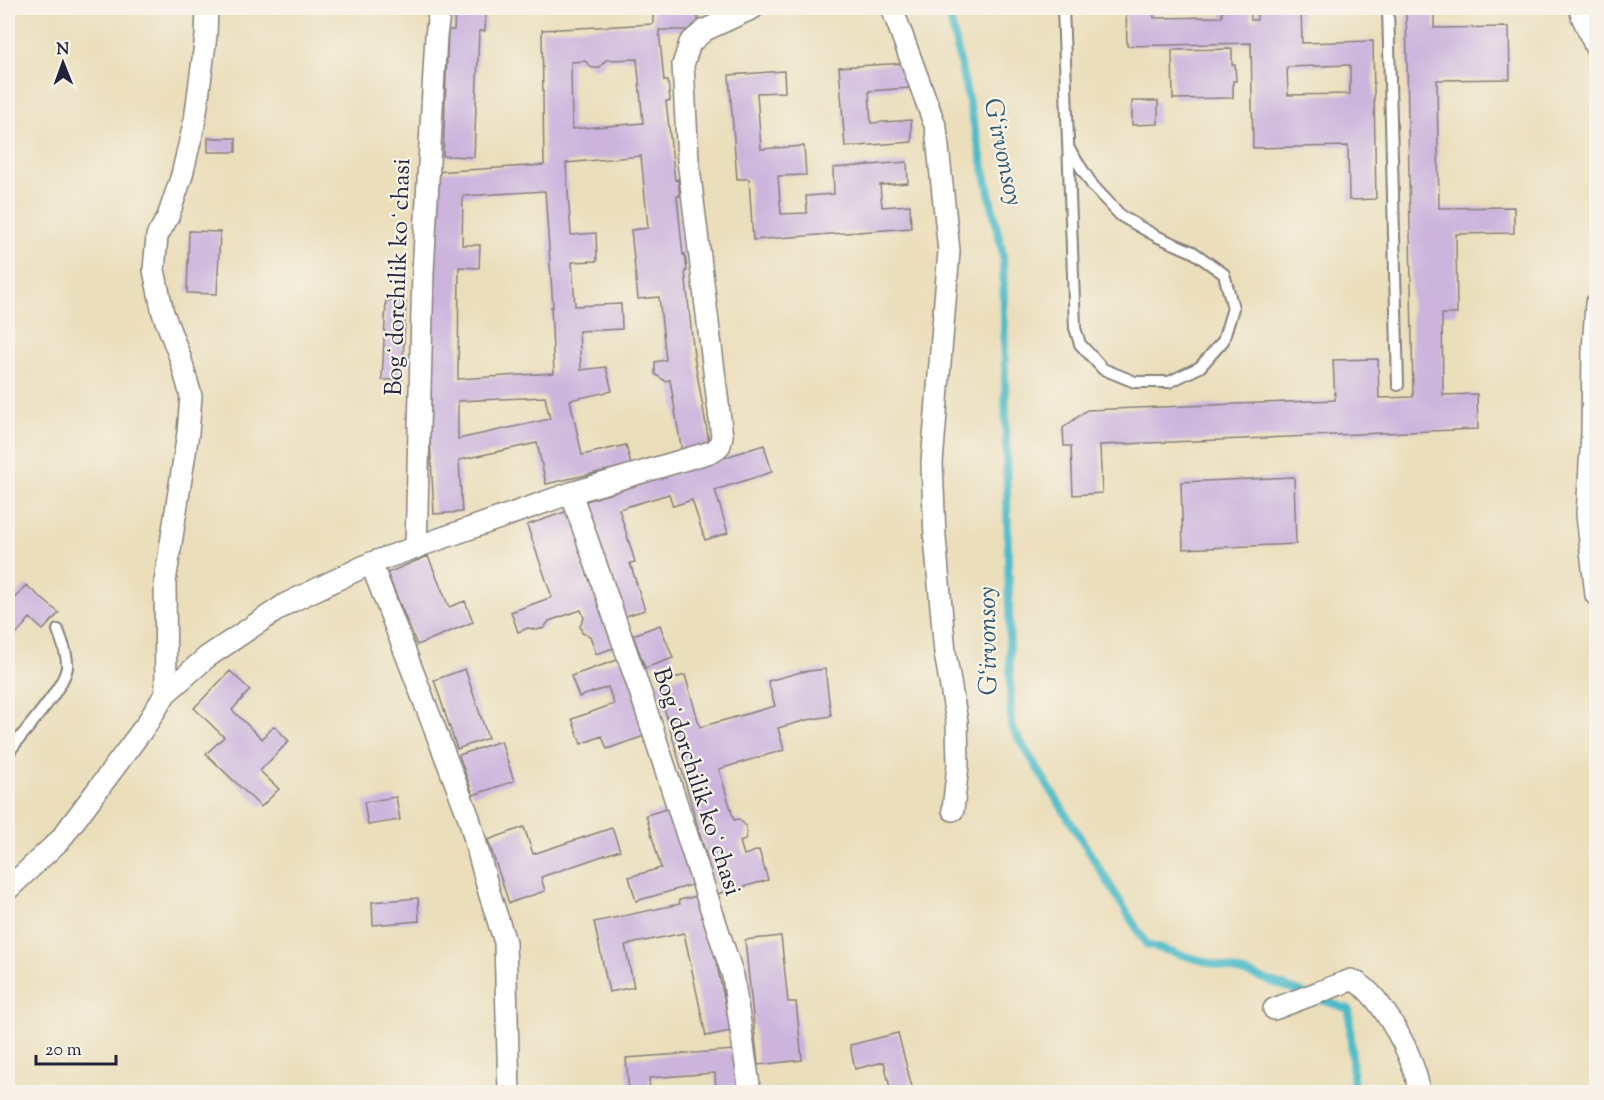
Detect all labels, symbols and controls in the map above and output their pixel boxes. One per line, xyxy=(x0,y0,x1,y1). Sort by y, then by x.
north arrow xyxy=(33,33,93,93)
text: N xyxy=(56,39,70,62)
water label: G‘irvonsoy xyxy=(973,95,1031,209)
street label: Bogʻdorchilik koʻchasi xyxy=(378,157,420,396)
water label: G‘irvonsoy xyxy=(970,586,1008,696)
street label: Bogʻdorchilik koʻchasi xyxy=(643,664,749,900)
scale bar xyxy=(36,1028,116,1066)
text: 20 m xyxy=(45,1038,82,1064)

